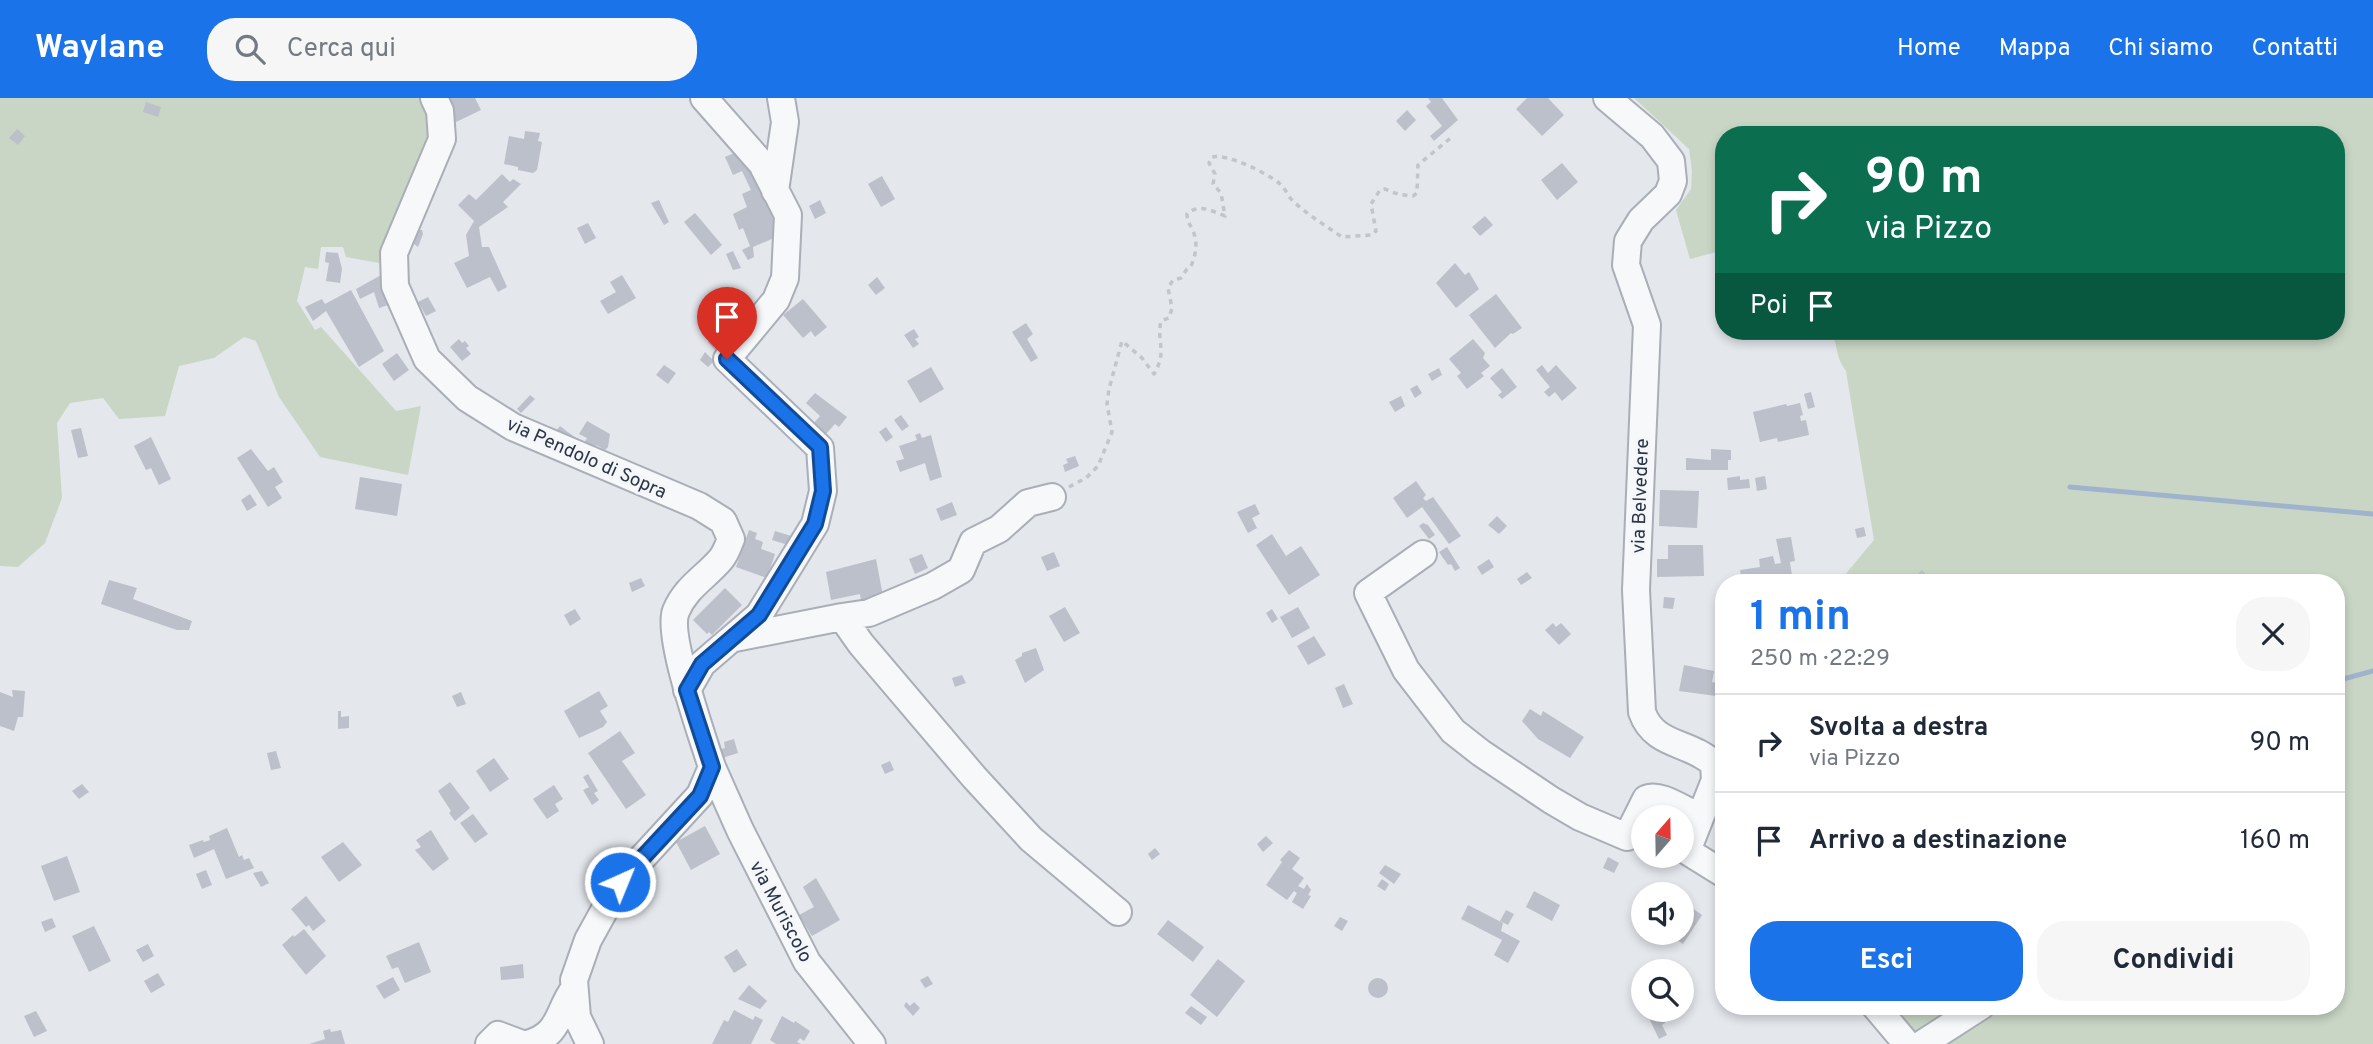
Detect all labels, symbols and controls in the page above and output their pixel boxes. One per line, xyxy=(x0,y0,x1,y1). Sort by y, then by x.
search box xyxy=(207,18,697,81)
text: Waylane xyxy=(35,28,165,70)
icon: search xyxy=(231,30,269,68)
text: Cerca qui xyxy=(287,33,396,66)
text: Home xyxy=(1897,34,1961,64)
text: Mappa xyxy=(1999,34,2070,64)
text: Chi siamo xyxy=(2108,34,2213,64)
text: Contatti xyxy=(2251,34,2338,64)
text: 90 m xyxy=(1865,149,1983,211)
icon: right xyxy=(1750,154,1841,245)
text: via Pizzo xyxy=(1865,210,1992,250)
pin xyxy=(697,287,757,359)
icon: arrive xyxy=(1802,287,1840,325)
text: Poi xyxy=(1750,290,1788,323)
icon: arrive xyxy=(708,298,746,336)
street label: via Pendolo di Sopra xyxy=(502,413,670,505)
street label: via Belvedere xyxy=(1627,438,1655,554)
text: 1 min xyxy=(1750,592,1851,645)
button: close xyxy=(2236,597,2310,671)
text: 250 m · 22:29 xyxy=(1750,645,1890,674)
text: Svolta a destra xyxy=(1809,712,1988,745)
icon: right xyxy=(1750,724,1788,762)
text: 90 m xyxy=(2250,727,2310,760)
text: via Pizzo xyxy=(1809,745,1900,774)
north arrow xyxy=(1631,805,1694,868)
map controls xyxy=(1631,805,1694,1022)
icon: arrive xyxy=(1750,822,1788,860)
text: Arrivo a destinazione xyxy=(1809,825,2067,858)
text: 160 m xyxy=(2240,825,2310,858)
position arrow xyxy=(583,845,657,919)
street label: via Muriscolo xyxy=(743,857,817,967)
button: sound xyxy=(1631,882,1694,945)
button: Esci xyxy=(1750,921,2023,1001)
button: Condividi xyxy=(2037,921,2310,1001)
button: search xyxy=(1631,959,1694,1022)

